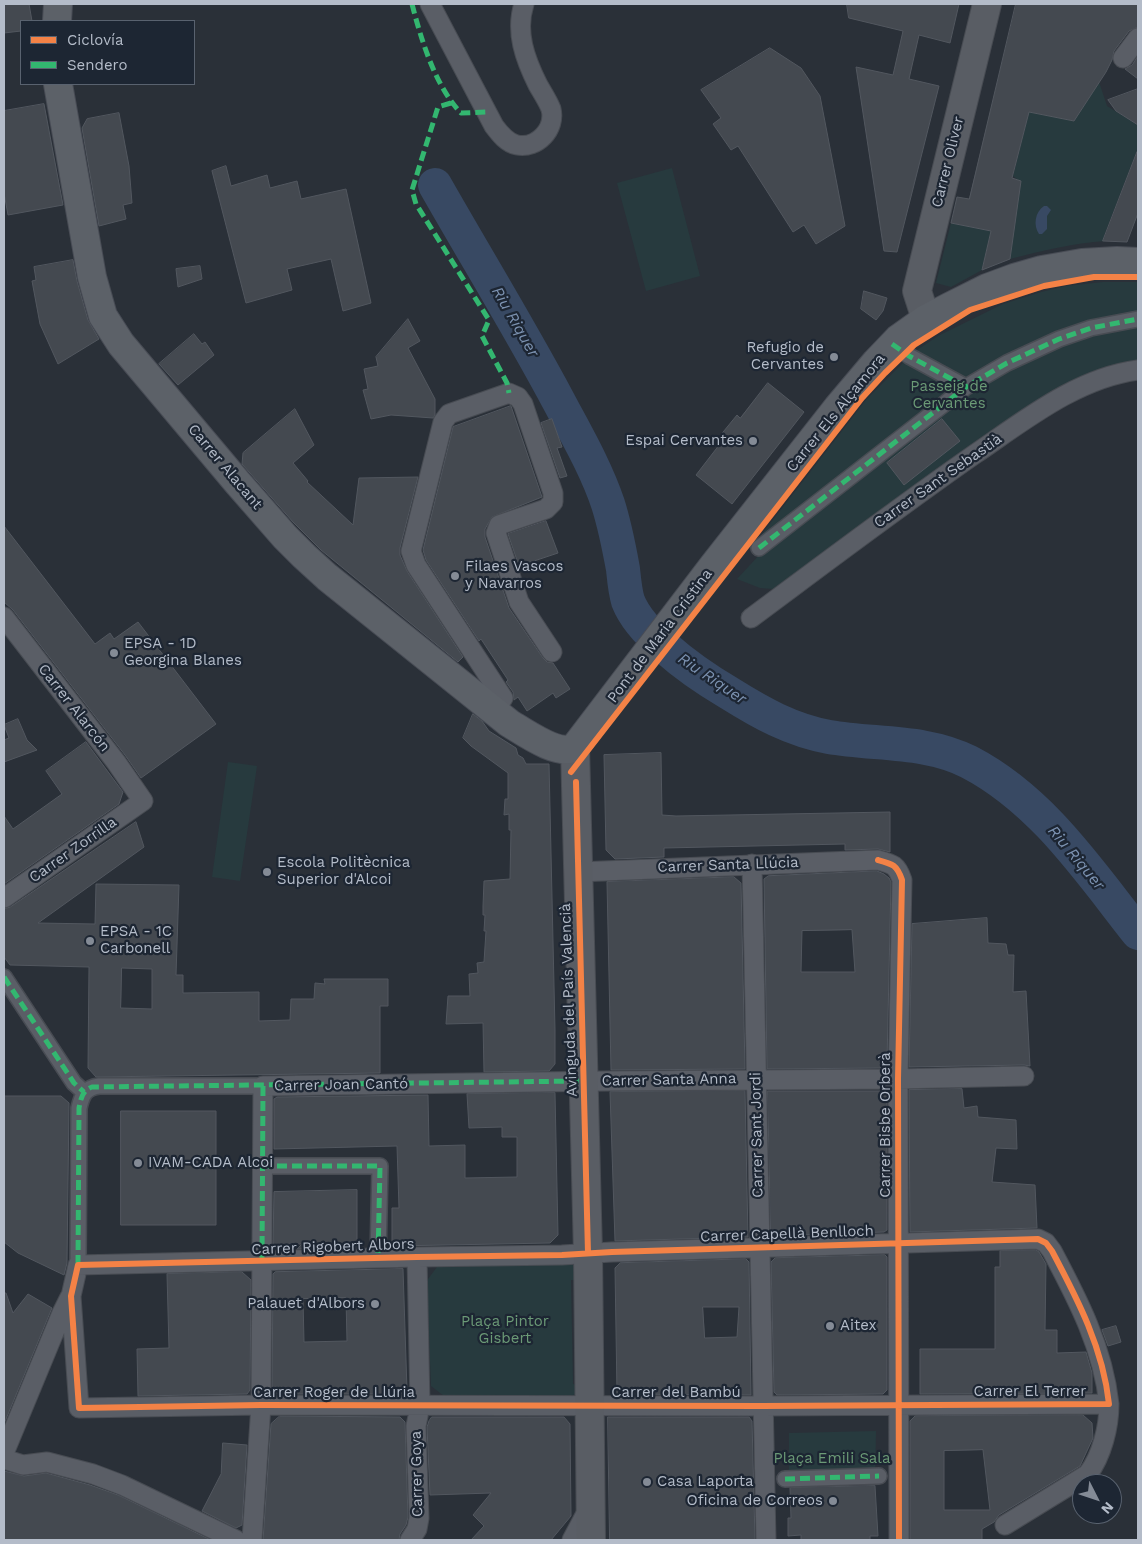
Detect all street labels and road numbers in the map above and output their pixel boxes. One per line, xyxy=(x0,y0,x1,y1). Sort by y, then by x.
street label: Carrer Oliver xyxy=(928,115,968,209)
street label: Carrer Els Alçamora xyxy=(783,350,889,476)
street label: Carrer Alacant xyxy=(184,421,266,513)
street label: Carrer Sant Sebastià xyxy=(871,430,1005,532)
street label: Pont de Maria Cristina xyxy=(604,565,716,707)
street label: Carrer Alarcón xyxy=(34,661,114,755)
street label: Carrer Zorrilla xyxy=(26,813,120,887)
street label: Carrer Santa Llúcia xyxy=(657,854,799,876)
street label: Avinguda del País Valencià xyxy=(557,903,581,1097)
street label: Carrer Bisbe Orberà xyxy=(877,1052,895,1198)
street label: Carrer Santa Anna xyxy=(602,1070,736,1090)
street label: Carrer Sant Jordi xyxy=(747,1072,767,1198)
street label: Carrer Joan Cantó xyxy=(274,1075,408,1095)
street label: Carrer Capellà Benlloch xyxy=(700,1222,874,1246)
street label: Carrer Rigobert Albors xyxy=(251,1235,415,1259)
street label: Carrer El Terrer xyxy=(974,1383,1086,1401)
street label: Carrer Roger de Llúria xyxy=(253,1384,415,1402)
street label: Carrer del Bambú xyxy=(611,1384,741,1402)
street label: Carrer Goya xyxy=(407,1431,427,1517)

